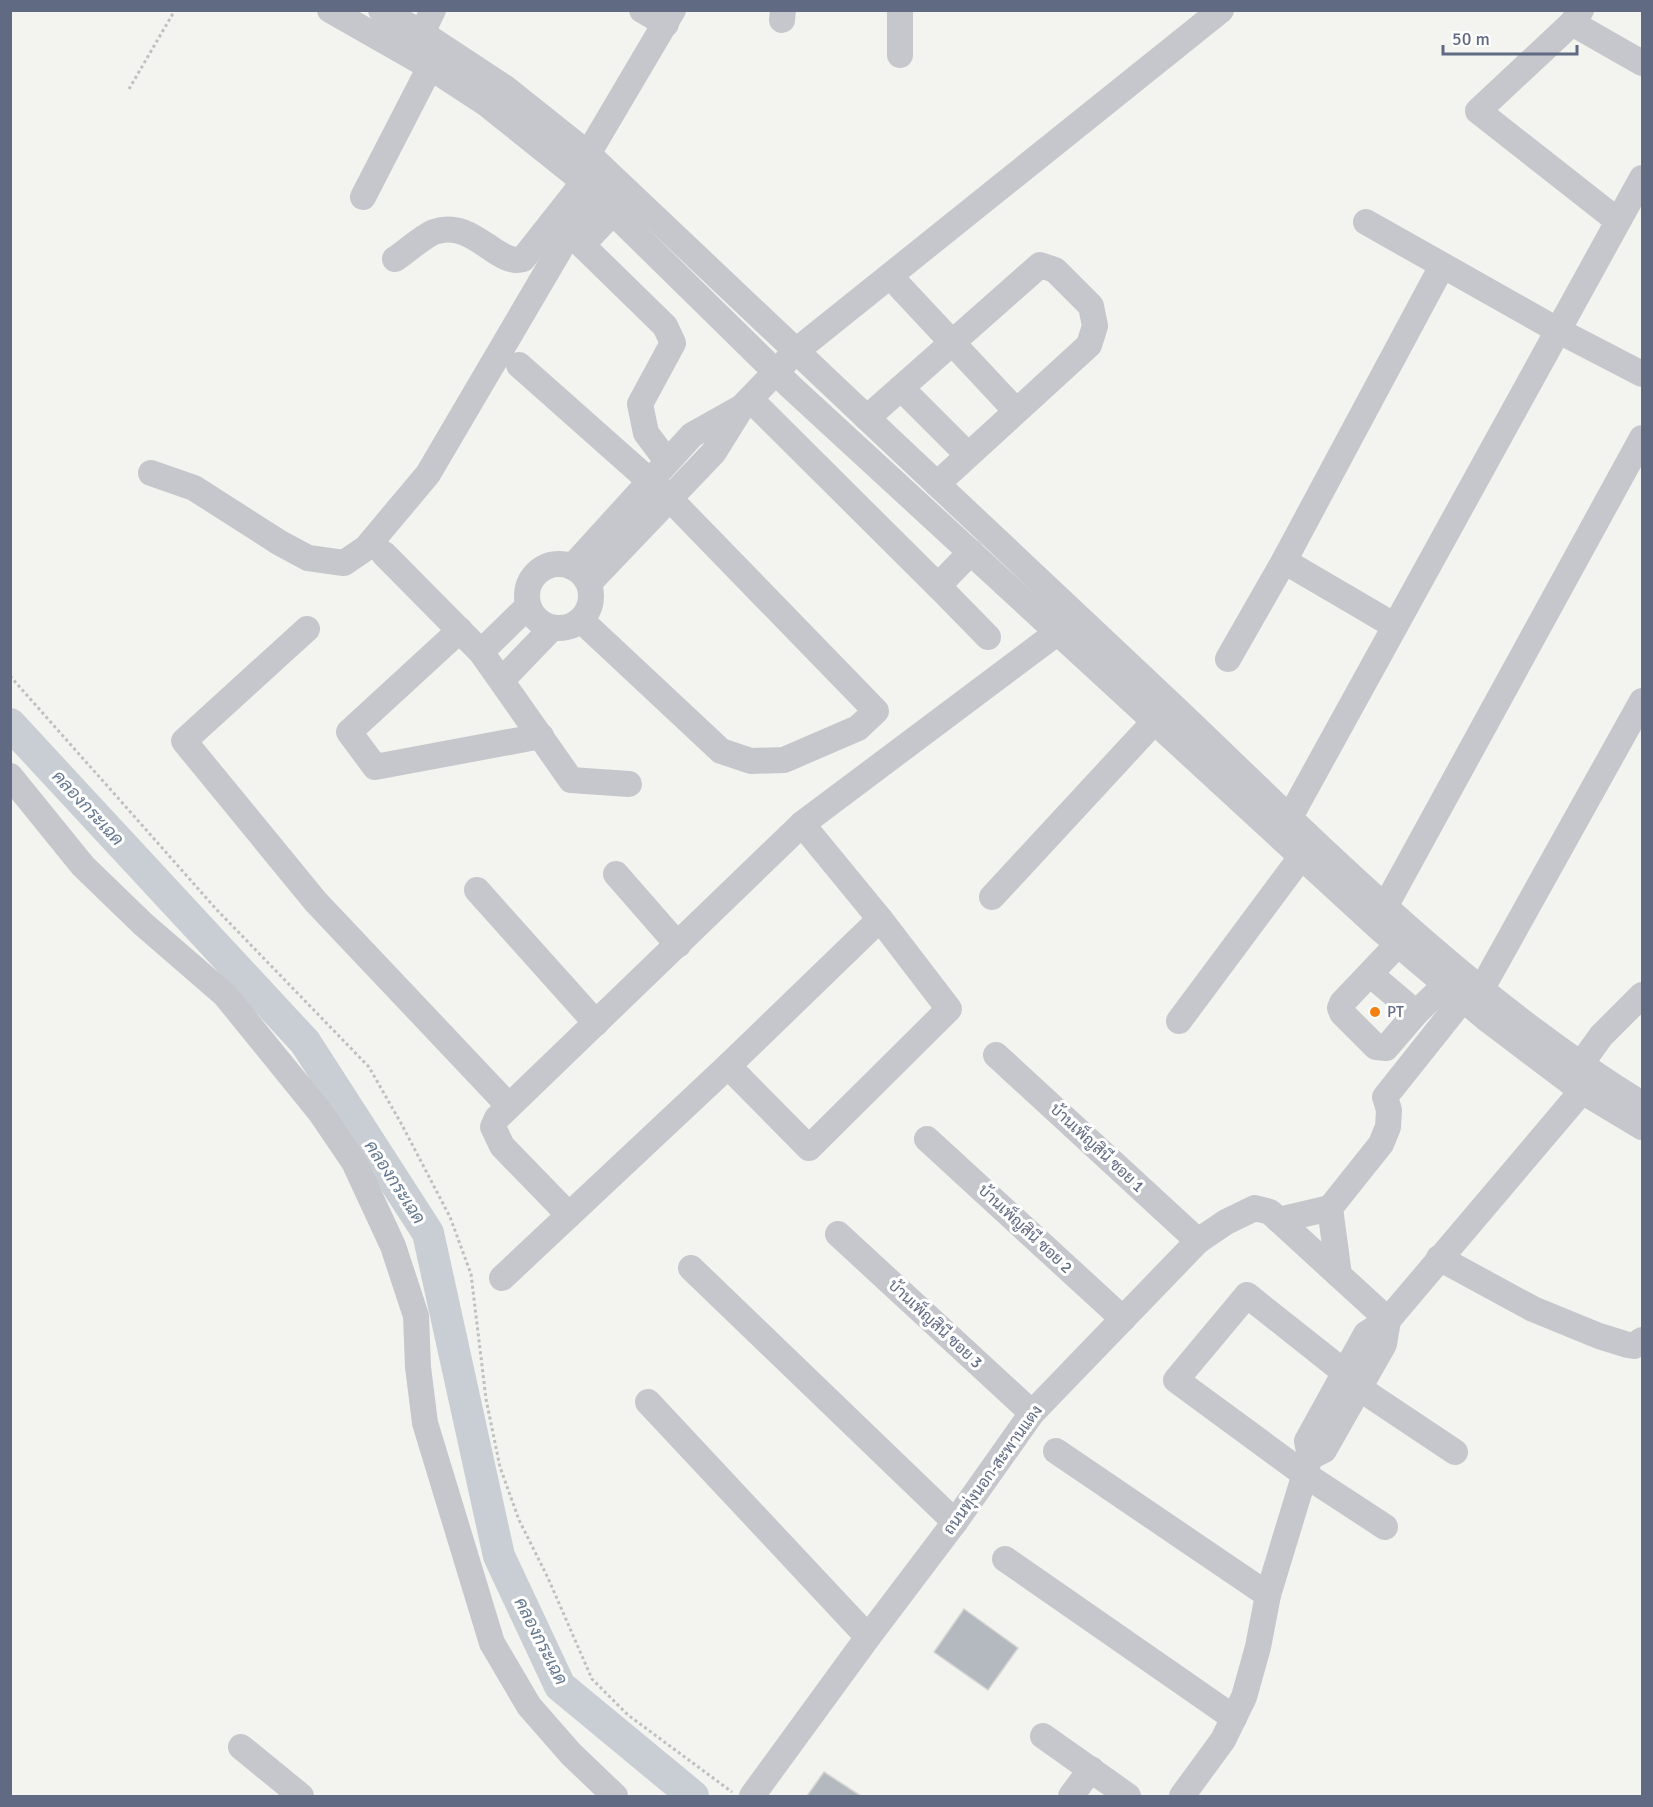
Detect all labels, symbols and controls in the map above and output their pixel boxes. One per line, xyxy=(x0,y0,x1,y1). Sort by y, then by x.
scale bar xyxy=(1443,18,1576,56)
text: 50 m xyxy=(1452,28,1490,50)
water label: คลองกระเฉด xyxy=(47,766,129,850)
place label: PT xyxy=(1387,1002,1404,1022)
marker: PT xyxy=(1368,1005,1382,1019)
street label: บ้านเพ็ญสินี ซอย 1 xyxy=(1046,1096,1151,1197)
water label: คลองกระเฉด xyxy=(360,1136,430,1228)
street label: บ้านเพ็ญสินี ซอย 2 xyxy=(974,1177,1079,1278)
street label: บ้านเพ็ญสินี ซอย 3 xyxy=(884,1272,989,1373)
street label: ถนนทุ่งนอก-สะพานแตง xyxy=(938,1401,1048,1539)
water label: คลองกระเฉด xyxy=(510,1594,572,1688)

